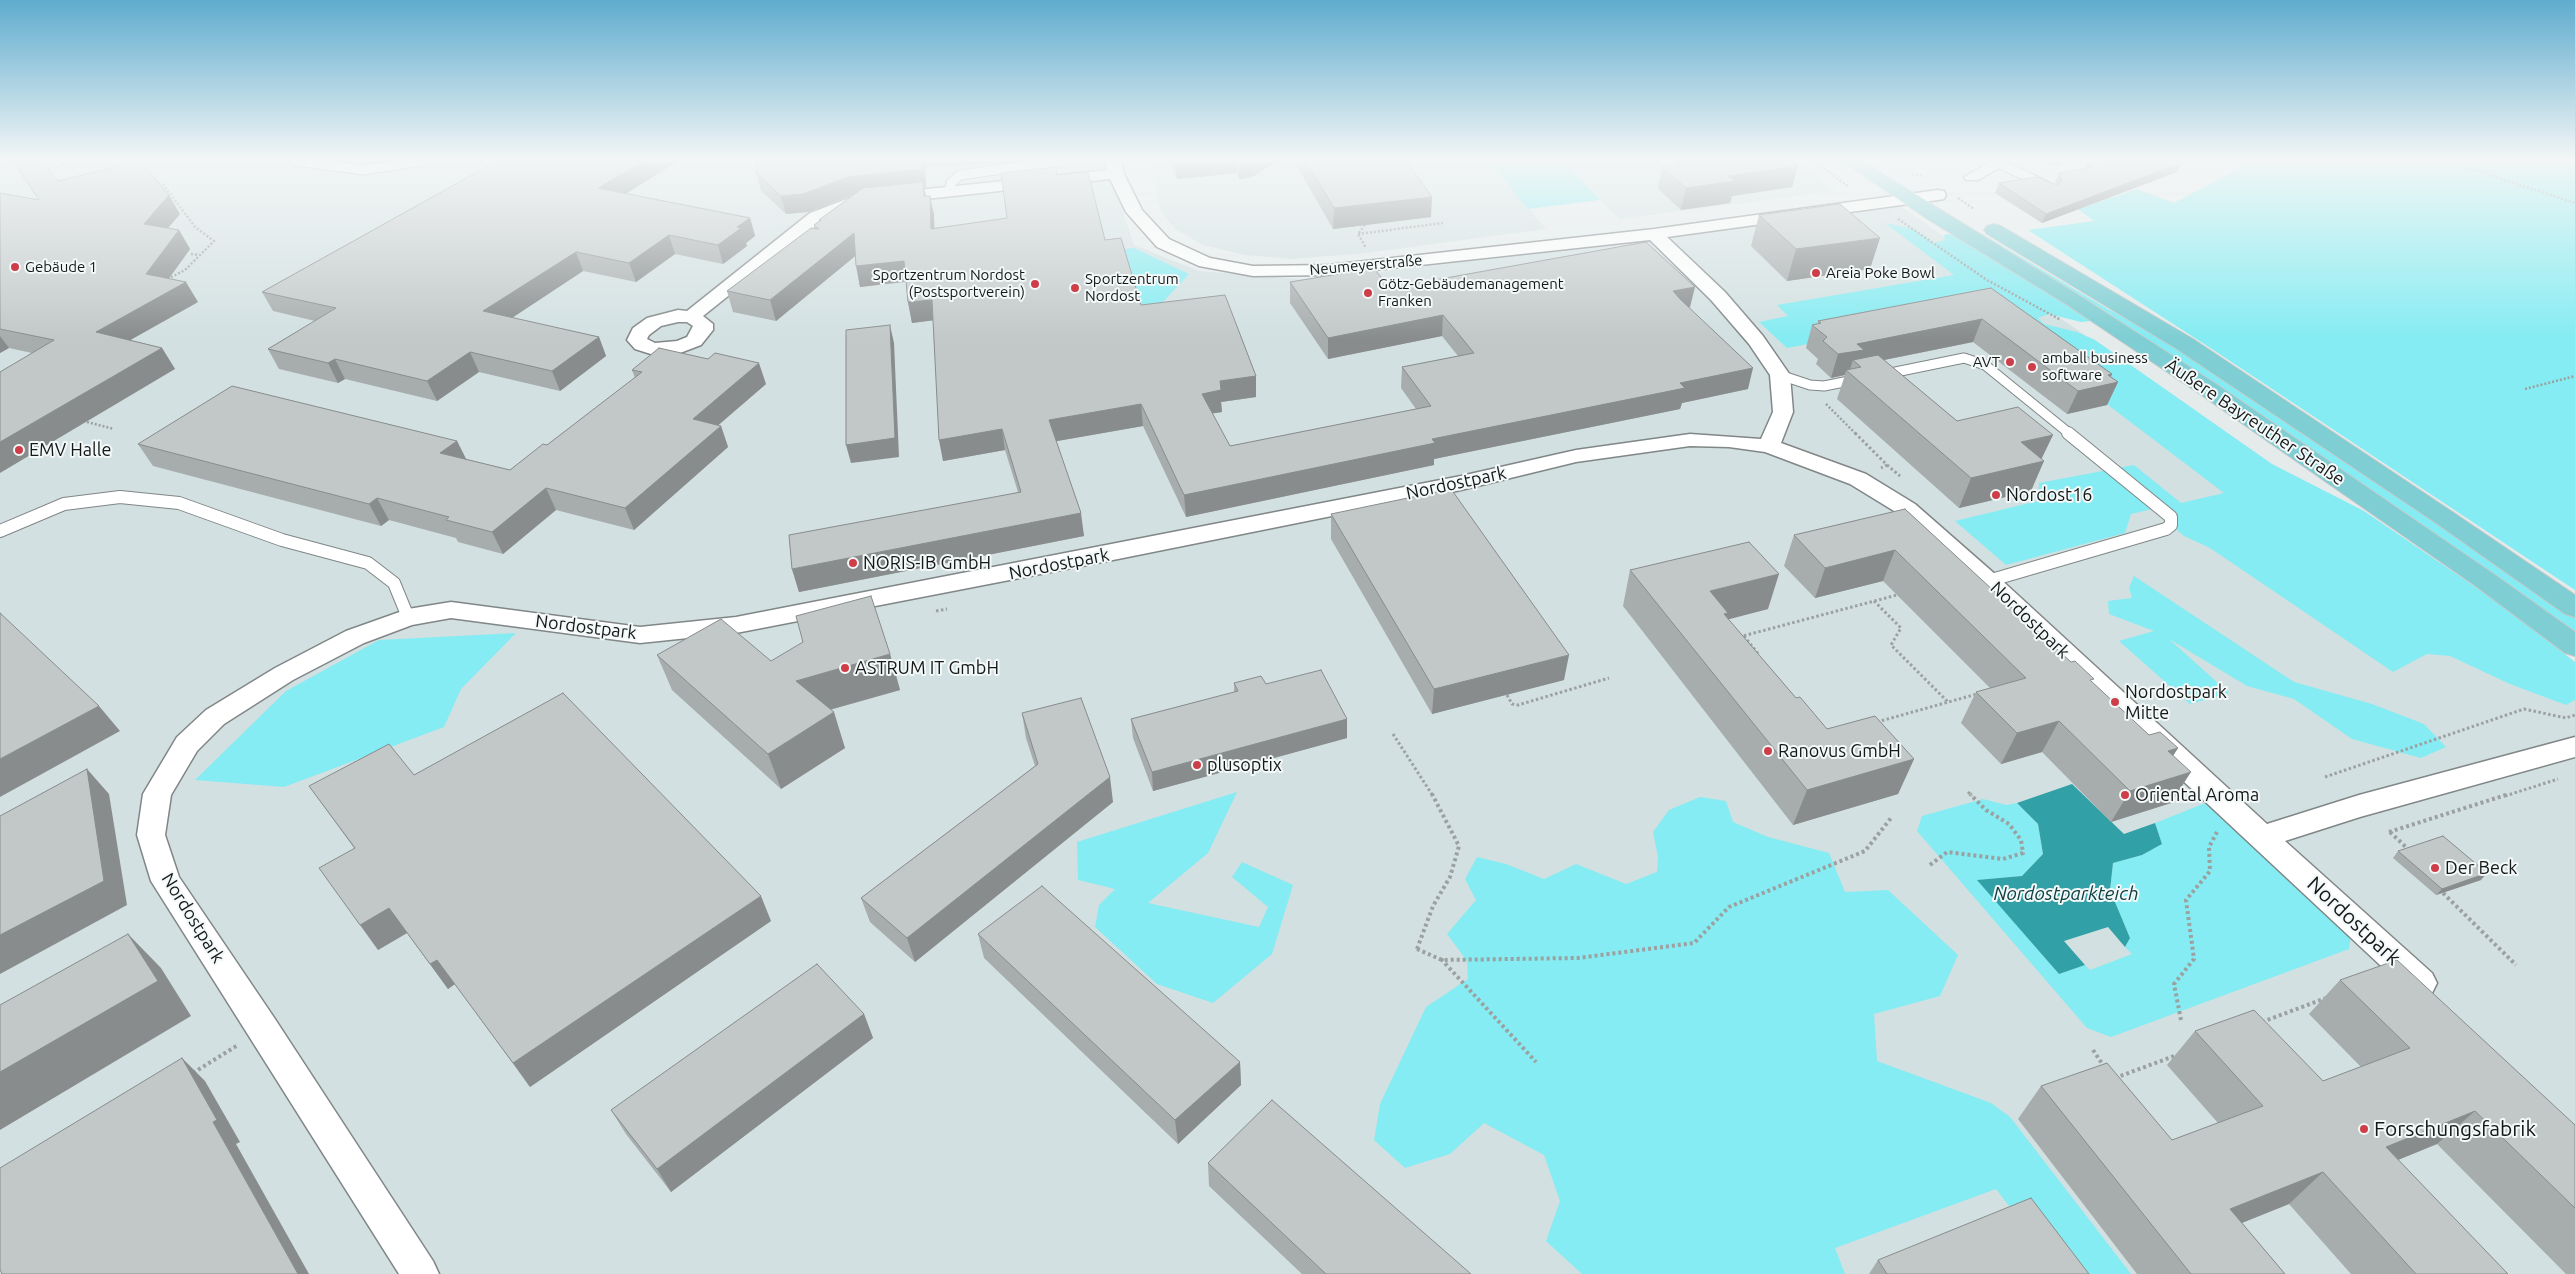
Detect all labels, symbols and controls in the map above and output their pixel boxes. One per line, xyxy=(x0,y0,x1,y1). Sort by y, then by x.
street label: Neumeyerstraße xyxy=(1309,251,1423,279)
place label: Gebäude 1 xyxy=(25,258,97,276)
marker: Gebäude 1 xyxy=(9,261,21,273)
place label: Areia Poke Bowl xyxy=(1826,264,1935,282)
place label: Sportzentrum Nordost (Postsportverein) xyxy=(873,266,1025,301)
marker: Areia Poke Bowl xyxy=(1810,267,1822,279)
place label: Sportzentrum Nordost xyxy=(1085,270,1179,305)
place label: Götz-Gebäudemanagement Franken xyxy=(1378,275,1564,310)
marker: Sportzentrum Nordost (Postsportverein) xyxy=(1029,278,1041,290)
marker: Sportzentrum Nordost xyxy=(1069,282,1081,294)
marker: Götz-Gebäudemanagement Franken xyxy=(1362,287,1374,299)
place label: amball business software xyxy=(2042,349,2148,384)
place label: AVT xyxy=(1973,353,2000,371)
street label: Äußere Bayreuther Straße xyxy=(2161,354,2349,490)
marker: AVT xyxy=(2004,356,2016,368)
marker: amball business software xyxy=(2026,361,2038,373)
place label: EMV Halle xyxy=(29,439,111,461)
marker: EMV Halle xyxy=(13,444,25,456)
street label: Nordostpark xyxy=(1404,462,1508,504)
place label: Nordost16 xyxy=(2006,484,2092,506)
marker: Nordost16 xyxy=(1990,489,2002,501)
street label: Nordostpark xyxy=(1007,544,1111,584)
place label: NORIS-IB GmbH xyxy=(863,552,991,574)
marker: NORIS-IB GmbH xyxy=(847,557,859,569)
street label: Nordostpark xyxy=(1986,577,2074,663)
street label: Nordostpark xyxy=(534,610,638,644)
place label: ASTRUM IT GmbH xyxy=(855,657,999,679)
marker: ASTRUM IT GmbH xyxy=(839,662,851,674)
place label: Nordostpark Mitte xyxy=(2125,681,2227,724)
marker: Nordostpark Mitte xyxy=(2109,696,2121,708)
place label: Ranovus GmbH xyxy=(1778,740,1901,762)
marker: Ranovus GmbH xyxy=(1762,745,1774,757)
place label: plusoptix xyxy=(1207,754,1282,776)
marker: plusoptix xyxy=(1191,759,1203,771)
place label: Oriental Aroma xyxy=(2135,784,2259,806)
marker: Oriental Aroma xyxy=(2119,789,2131,801)
place label: Der Beck xyxy=(2445,857,2517,879)
marker: Der Beck xyxy=(2429,862,2441,874)
street label: Nordostpark xyxy=(157,869,229,967)
street label: Nordostpark xyxy=(2302,871,2406,971)
water label: Nordostparkteich xyxy=(1993,883,2139,905)
place label: Forschungsfabrik xyxy=(2374,1116,2536,1142)
marker: Forschungsfabrik xyxy=(2358,1123,2370,1135)

